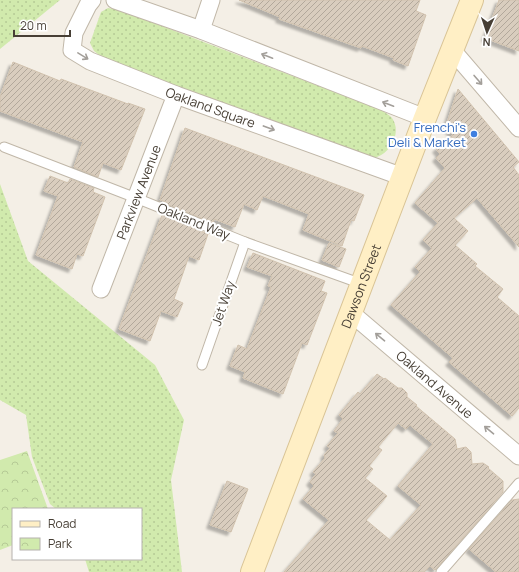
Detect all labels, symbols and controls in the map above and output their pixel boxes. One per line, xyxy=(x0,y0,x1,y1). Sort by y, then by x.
scale bar xyxy=(14,12,70,38)
north arrow xyxy=(467,12,507,52)
text: 20 m xyxy=(20,17,47,34)
text: N xyxy=(482,35,491,50)
one-way arrow xyxy=(262,52,274,60)
one-way arrow xyxy=(77,53,89,61)
one-way arrow xyxy=(473,75,482,85)
street label: Oakland Square xyxy=(163,83,258,132)
one-way arrow xyxy=(383,99,395,107)
place label: Frenchi's Deli & Market xyxy=(388,118,466,151)
one-way arrow xyxy=(263,125,275,133)
marker: Frenchi's Deli & Market xyxy=(469,129,479,139)
street label: Parkview Avenue xyxy=(112,142,165,242)
street label: Oakland Way xyxy=(155,198,233,244)
street label: Dawson Street xyxy=(337,241,385,331)
street label: Jet Way xyxy=(207,278,239,328)
one-way arrow xyxy=(375,333,385,342)
street label: Oakland Avenue xyxy=(392,346,477,422)
one-way arrow xyxy=(484,426,495,435)
legend xyxy=(12,508,142,560)
text: Road xyxy=(48,515,76,532)
text: Park xyxy=(48,535,73,552)

